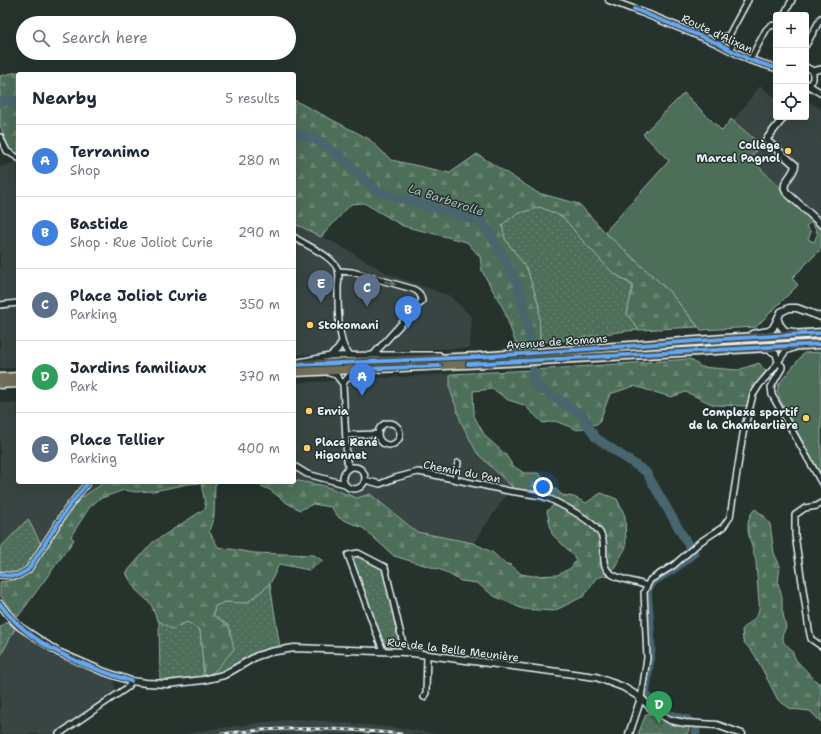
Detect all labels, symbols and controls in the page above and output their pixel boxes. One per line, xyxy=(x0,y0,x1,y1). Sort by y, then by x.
street label: Route d'Alixan xyxy=(679,11,755,57)
map controls xyxy=(773,12,809,120)
button: + xyxy=(773,12,809,48)
search box xyxy=(16,16,296,60)
icon: search xyxy=(30,27,52,49)
text: Search here xyxy=(62,28,148,48)
button: − xyxy=(773,48,809,84)
button: locate xyxy=(773,84,809,120)
text: Nearby xyxy=(32,87,97,109)
text: 5 results xyxy=(225,90,280,107)
place label: Collège Marcel Pagnol xyxy=(697,138,780,166)
text: Terranimo xyxy=(70,142,150,162)
marker: Collège Marcel Pagnol xyxy=(783,146,793,156)
text: A xyxy=(40,152,50,169)
text: 280 m xyxy=(238,152,280,169)
text: Shop xyxy=(70,162,100,179)
water label: La Barberolle xyxy=(406,180,486,220)
text: Bastide xyxy=(70,214,128,234)
text: B xyxy=(41,224,49,241)
text: 290 m xyxy=(238,224,280,241)
text: Shop · Rue Joliot Curie xyxy=(70,234,213,251)
pin: E xyxy=(308,270,334,303)
pin: C xyxy=(354,274,380,307)
one-way arrow xyxy=(384,280,396,286)
text: Place Joliot Curie xyxy=(70,286,208,306)
text: C xyxy=(41,296,49,313)
text: 350 m xyxy=(239,296,280,313)
pin: B xyxy=(395,296,421,329)
text: Parking xyxy=(70,306,117,323)
place label: Stokomani xyxy=(318,318,379,333)
marker: Stokomani xyxy=(305,320,315,330)
street label: Avenue de Romans xyxy=(506,331,608,353)
text: Jardins familiaux xyxy=(70,358,206,378)
pin: A xyxy=(349,363,375,396)
text: D xyxy=(40,368,50,385)
text: 370 m xyxy=(238,368,280,385)
text: Park xyxy=(70,378,98,395)
place label: Envia xyxy=(317,404,349,419)
place label: Complexe sportif de la Chamberlière xyxy=(689,405,799,433)
marker: Envia xyxy=(304,406,314,416)
marker: Complexe sportif de la Chamberlière xyxy=(801,413,811,423)
text: Place Tellier xyxy=(70,430,165,450)
place label: Place René Higonnet xyxy=(315,435,378,463)
text: E xyxy=(41,440,49,457)
text: 400 m xyxy=(237,440,280,457)
marker: Place René Higonnet xyxy=(302,443,312,453)
text: Parking xyxy=(70,450,117,467)
street label: Chemin du Pan xyxy=(422,457,502,487)
your location xyxy=(533,477,553,497)
street label: Rue de la Belle Meunière xyxy=(386,634,520,666)
pin: D xyxy=(646,691,672,724)

